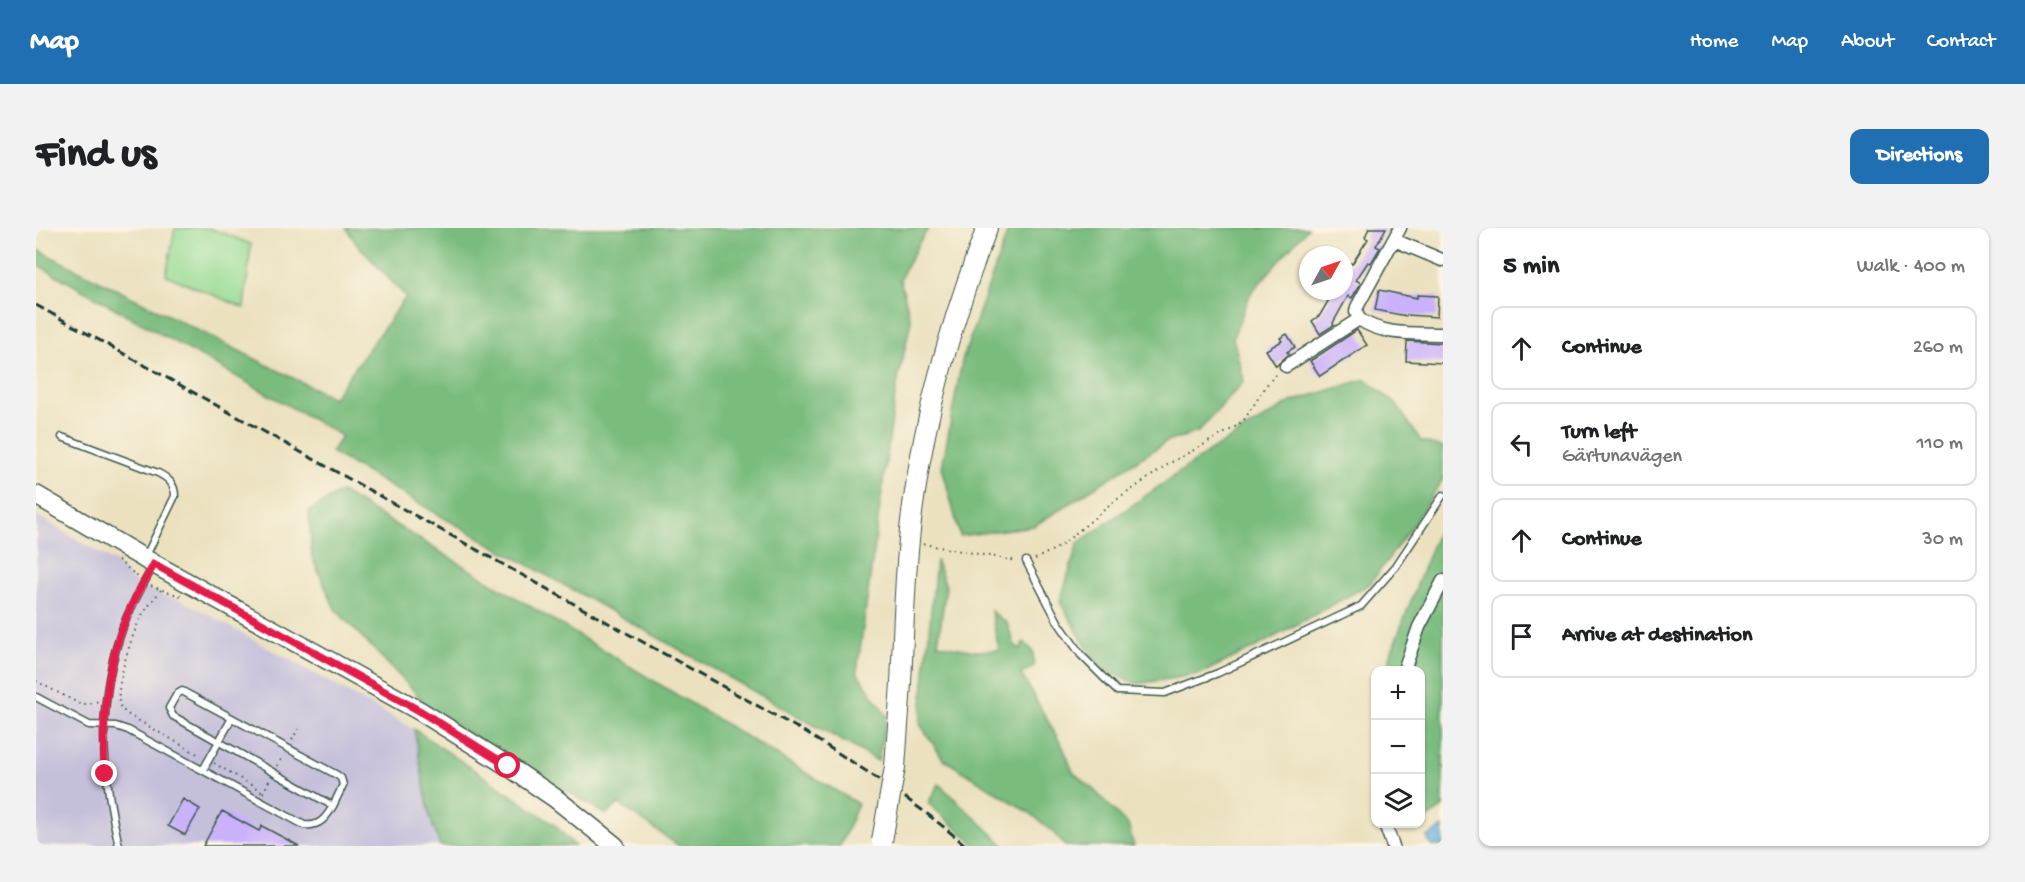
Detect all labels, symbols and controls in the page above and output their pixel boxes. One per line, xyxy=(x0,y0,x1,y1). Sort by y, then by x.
text: Map xyxy=(30,26,79,59)
text: Home xyxy=(1690,30,1738,55)
text: Map xyxy=(1771,30,1808,55)
text: About xyxy=(1841,30,1894,55)
text: Contact xyxy=(1927,30,1995,55)
button: Directions xyxy=(1850,129,1989,184)
text: Find us xyxy=(36,132,156,181)
north arrow xyxy=(1299,246,1353,300)
text: 5 min xyxy=(1503,252,1559,283)
text: Walk · 400 m xyxy=(1857,256,1965,279)
icon: ahead xyxy=(1505,332,1538,365)
text: Continue xyxy=(1562,335,1642,361)
text: 260 m xyxy=(1913,337,1963,360)
text: Turn left xyxy=(1562,420,1636,446)
icon: left xyxy=(1505,428,1538,461)
text: 110 m xyxy=(1917,433,1963,456)
text: Gärtunavägen xyxy=(1562,446,1682,469)
icon: ahead xyxy=(1505,524,1538,557)
text: Continue xyxy=(1562,527,1642,553)
text: 30 m xyxy=(1922,529,1963,552)
icon: arrive xyxy=(1505,620,1538,653)
text: Arrive at destination xyxy=(1562,623,1752,649)
map controls xyxy=(1371,666,1425,828)
button: + xyxy=(1371,666,1425,720)
button: − xyxy=(1371,720,1425,774)
route start xyxy=(494,752,520,778)
route end xyxy=(91,760,117,786)
button: layers xyxy=(1371,774,1425,828)

